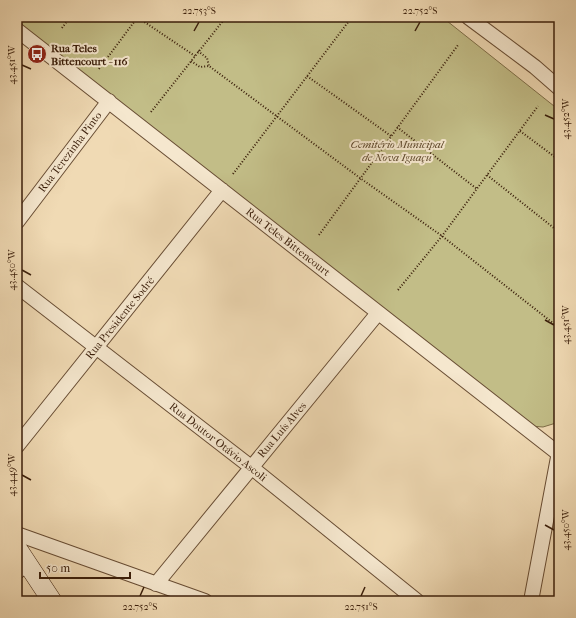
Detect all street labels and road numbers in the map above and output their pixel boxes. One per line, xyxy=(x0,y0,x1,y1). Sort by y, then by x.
street label: Rua Terezinha Pinto xyxy=(36,109,105,195)
street label: Rua Teles Bittencourt xyxy=(243,205,333,279)
street label: Rua Presidente Sodré xyxy=(83,274,158,362)
street label: Rua Luís Alves xyxy=(255,399,309,461)
street label: Rua Doutor Otávio Ascoli xyxy=(167,400,270,485)

